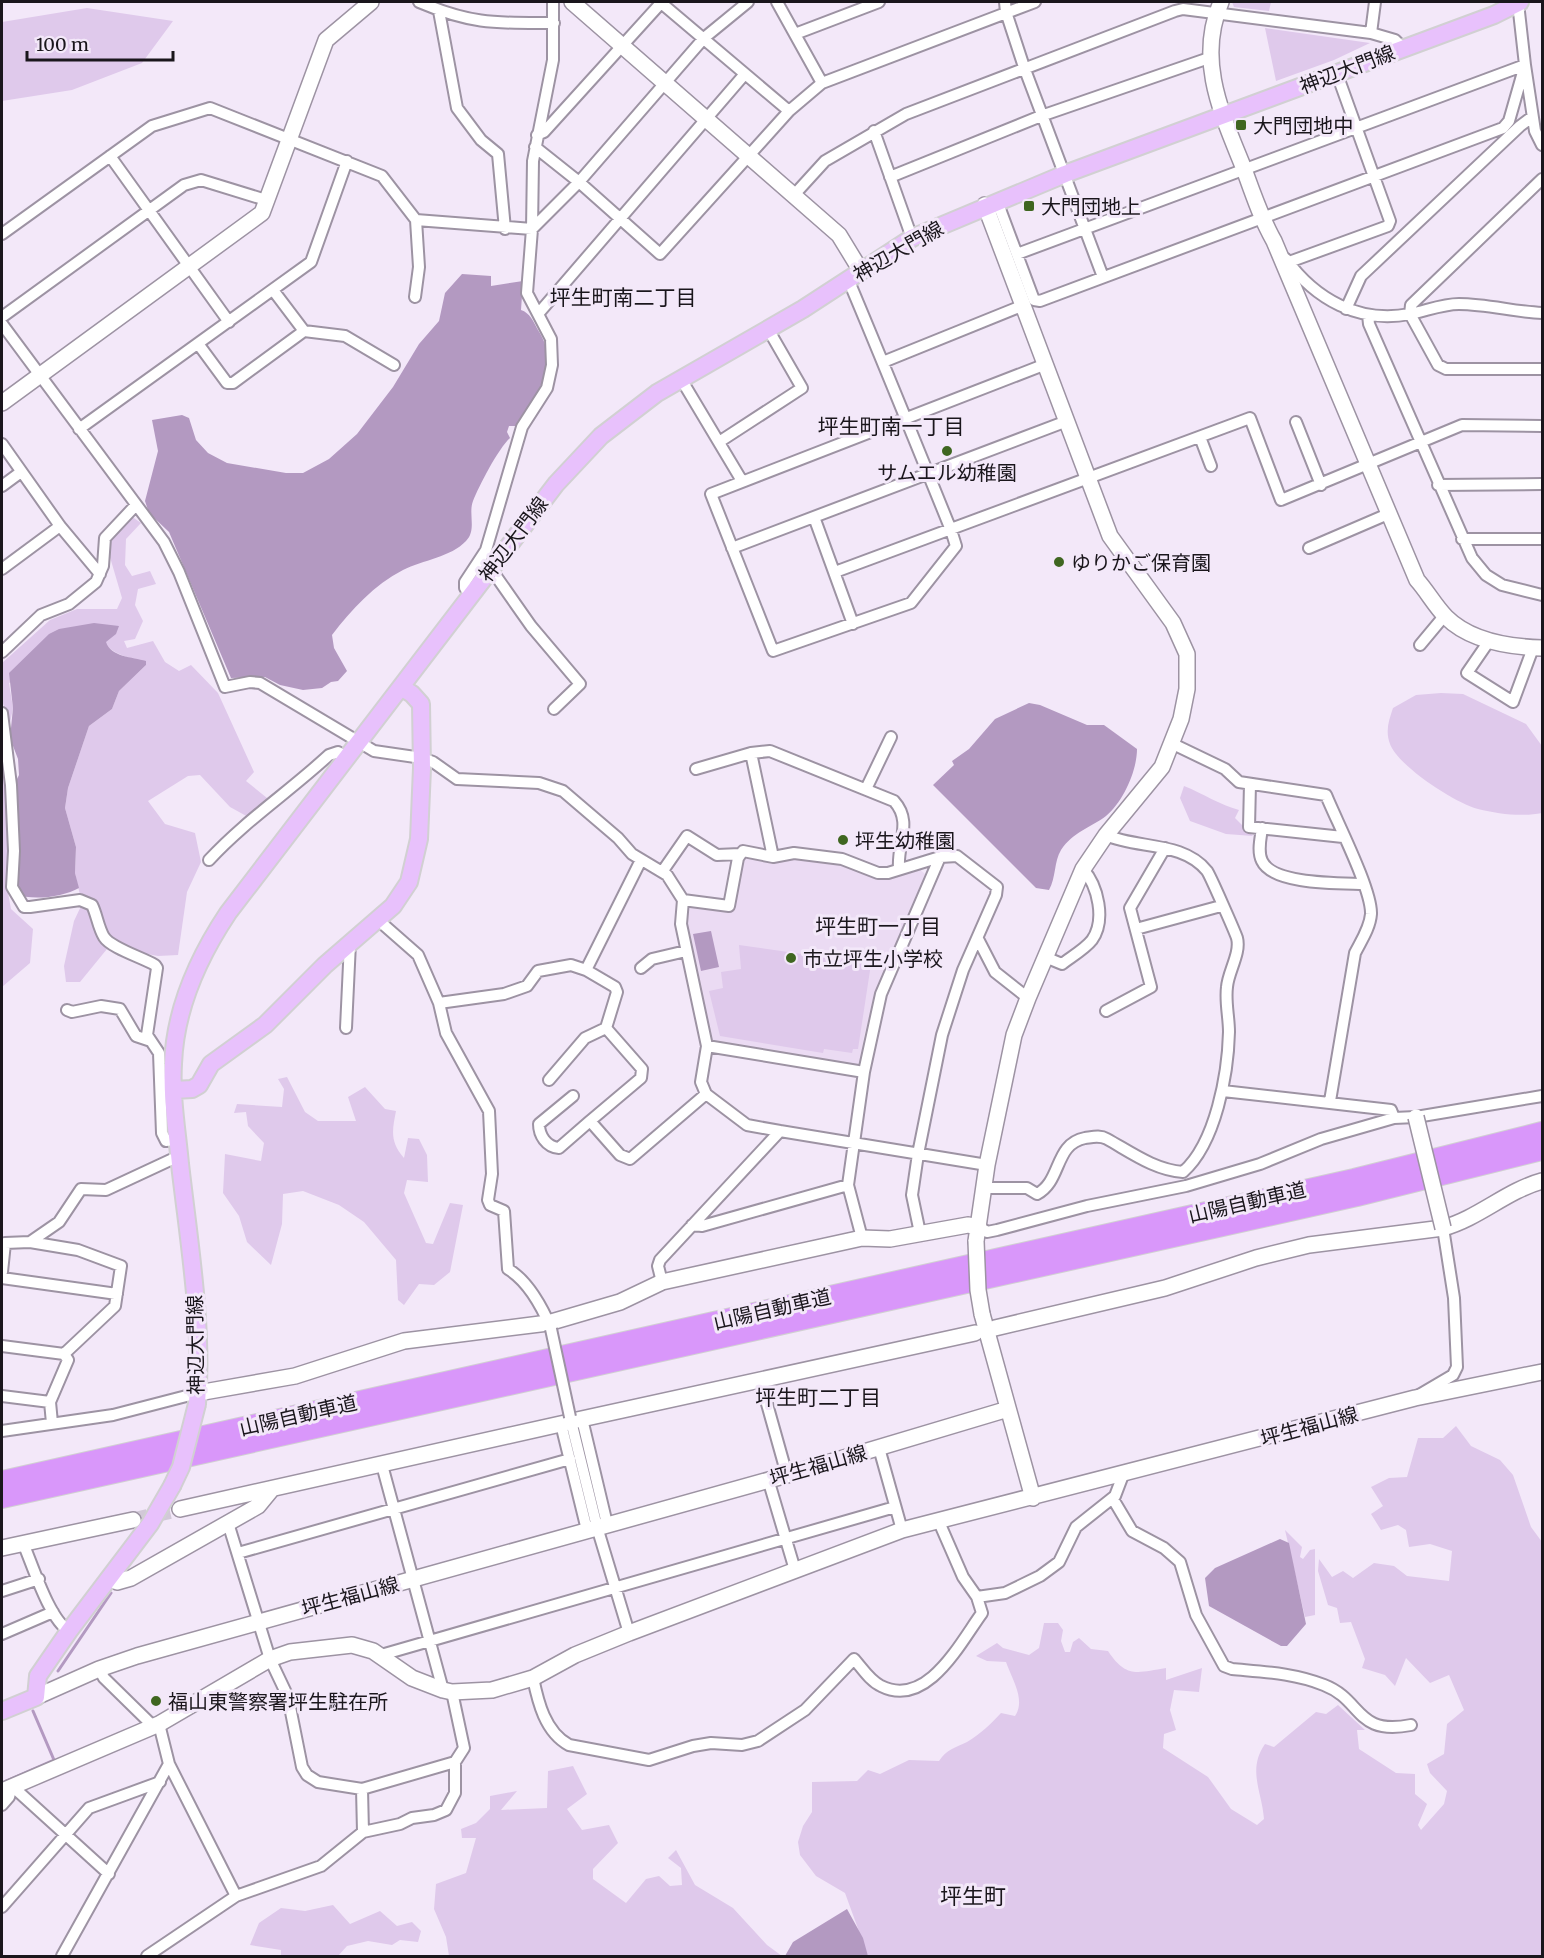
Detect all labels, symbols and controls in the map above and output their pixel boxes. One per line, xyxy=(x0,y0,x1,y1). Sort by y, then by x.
scale bar xyxy=(27,24,172,62)
text: 100 m xyxy=(36,33,89,56)
street label: 神辺大門線 xyxy=(1296,39,1398,99)
place label: 大門団地中 xyxy=(1253,113,1353,138)
marker: 大門団地中 xyxy=(1234,118,1248,132)
place label: 大門団地上 xyxy=(1041,194,1141,219)
marker: 大門団地上 xyxy=(1022,199,1036,213)
street label: 神辺大門線 xyxy=(848,215,948,287)
district label: 坪生町南二丁目 xyxy=(550,284,697,311)
district label: 坪生町南一丁目 xyxy=(818,413,965,440)
marker: サムエル幼稚園 xyxy=(940,444,954,458)
place label: サムエル幼稚園 xyxy=(877,460,1017,485)
street label: 神辺大門線 xyxy=(473,492,553,586)
place label: ゆりかご保育園 xyxy=(1071,550,1211,575)
marker: ゆりかご保育園 xyxy=(1052,555,1066,569)
place label: 坪生幼稚園 xyxy=(855,828,955,853)
marker: 坪生幼稚園 xyxy=(836,833,850,847)
district label: 坪生町一丁目 xyxy=(815,913,941,940)
place label: 市立坪生小学校 xyxy=(803,946,943,971)
marker: 市立坪生小学校 xyxy=(784,951,798,965)
street label: 山陽自動車道 xyxy=(1186,1176,1308,1228)
street label: 山陽自動車道 xyxy=(711,1283,833,1335)
street label: 神辺大門線 xyxy=(182,1295,208,1395)
district label: 坪生町二丁目 xyxy=(755,1384,881,1411)
street label: 山陽自動車道 xyxy=(237,1389,359,1441)
street label: 坪生福山線 xyxy=(1257,1401,1361,1451)
street label: 坪生福山線 xyxy=(766,1439,870,1491)
street label: 坪生福山線 xyxy=(298,1571,402,1621)
place label: 福山東警察署坪生駐在所 xyxy=(168,1689,388,1714)
marker: 福山東警察署坪生駐在所 xyxy=(149,1694,163,1708)
district label: 坪生町 xyxy=(940,1882,1006,1910)

